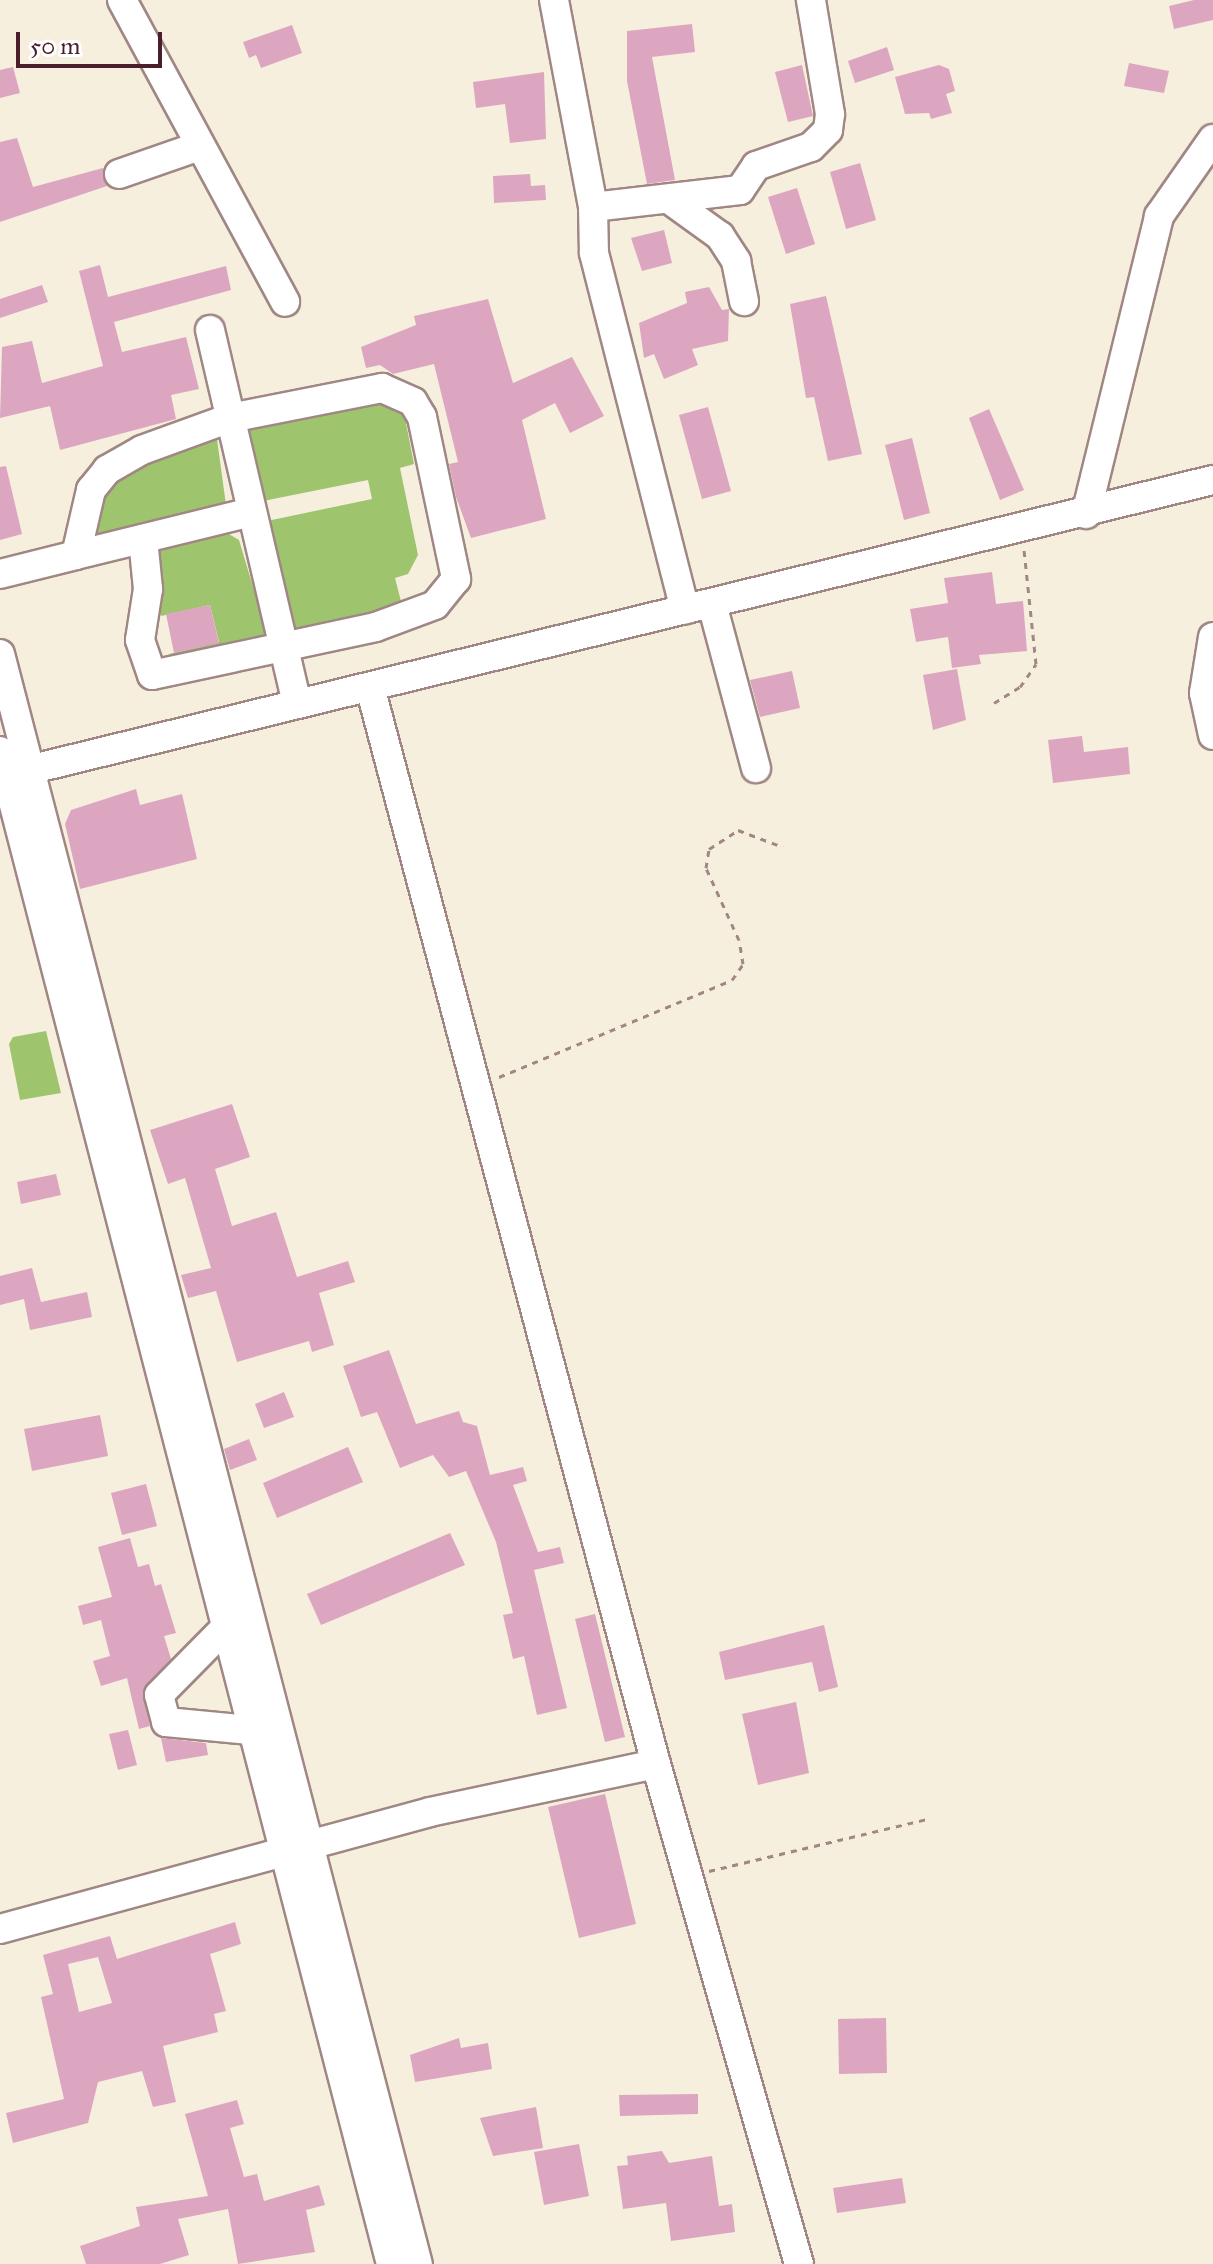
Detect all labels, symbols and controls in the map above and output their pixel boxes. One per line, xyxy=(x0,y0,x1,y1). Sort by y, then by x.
scale bar xyxy=(20,16,166,66)
text: 50 m xyxy=(30,31,80,61)

